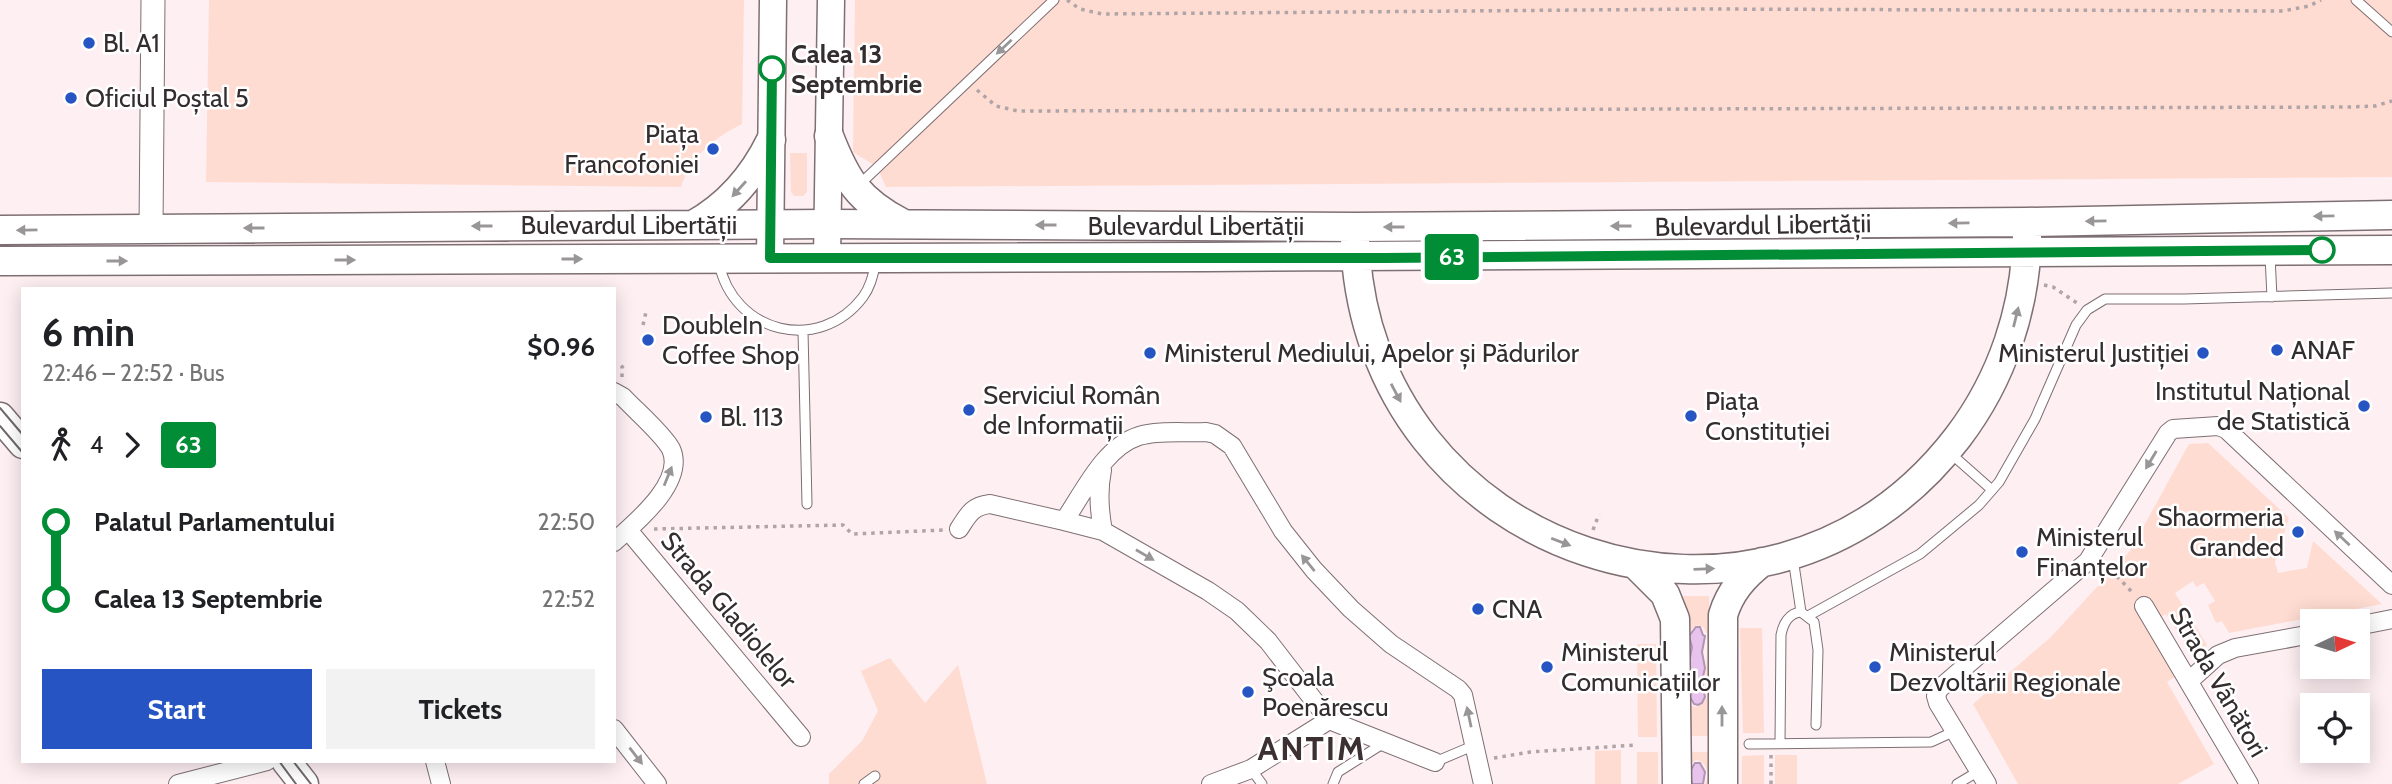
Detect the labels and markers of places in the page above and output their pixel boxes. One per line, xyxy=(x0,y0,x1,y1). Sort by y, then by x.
place label: Bl. A1 xyxy=(103,27,160,59)
marker: Bl. A1 xyxy=(81,35,97,51)
place label: Calea 13 Septembrie xyxy=(791,38,922,100)
marker: Calea 13 Septembrie xyxy=(759,56,785,82)
place label: Oficiul Poștal 5 xyxy=(85,82,249,115)
marker: Oficiul Poștal 5 xyxy=(63,90,79,106)
place label: Piața Francofoniei xyxy=(564,118,700,180)
marker: Piața Francofoniei xyxy=(705,141,721,157)
unlabelled marker xyxy=(2309,237,2335,263)
place label: DoubleIn Coffee Shop xyxy=(662,309,799,371)
marker: DoubleIn Coffee Shop xyxy=(640,332,656,348)
place label: ANAF xyxy=(2291,334,2355,366)
place label: Ministerul Mediului, Apelor și Pădurilor xyxy=(1164,337,1580,370)
place label: Ministerul Justiției xyxy=(1998,337,2189,370)
marker: ANAF xyxy=(2269,342,2285,358)
marker: Ministerul Mediului, Apelor și Pădurilor xyxy=(1142,345,1158,361)
marker: Ministerul Justiției xyxy=(2195,345,2211,361)
place label: Institutul Național de Statistică xyxy=(2155,375,2351,437)
place label: Serviciul Român de Informații xyxy=(983,379,1160,442)
place label: Piața Constituției xyxy=(1705,385,1830,448)
marker: Institutul Național de Statistică xyxy=(2356,398,2372,414)
place label: Bl. 113 xyxy=(720,401,784,433)
marker: Serviciul Român de Informații xyxy=(961,402,977,418)
marker: Piața Constituției xyxy=(1683,408,1699,424)
marker: Bl. 113 xyxy=(698,409,714,425)
place label: Shaormeria Granded xyxy=(2158,501,2285,563)
place label: Ministerul Finanțelor xyxy=(2036,521,2148,584)
marker: Shaormeria Granded xyxy=(2290,524,2306,540)
marker: Ministerul Finanțelor xyxy=(2014,544,2030,560)
place label: CNA xyxy=(1492,593,1542,625)
marker: CNA xyxy=(1470,601,1486,617)
place label: Ministerul Comunicațiilor xyxy=(1561,636,1721,699)
place label: Ministerul Dezvoltării Regionale xyxy=(1889,636,2121,698)
marker: Ministerul Comunicațiilor xyxy=(1539,659,1555,675)
marker: Ministerul Dezvoltării Regionale xyxy=(1867,659,1883,675)
place label: Şcoala Poenărescu xyxy=(1262,661,1389,723)
marker: Şcoala Poenărescu xyxy=(1240,684,1256,700)

